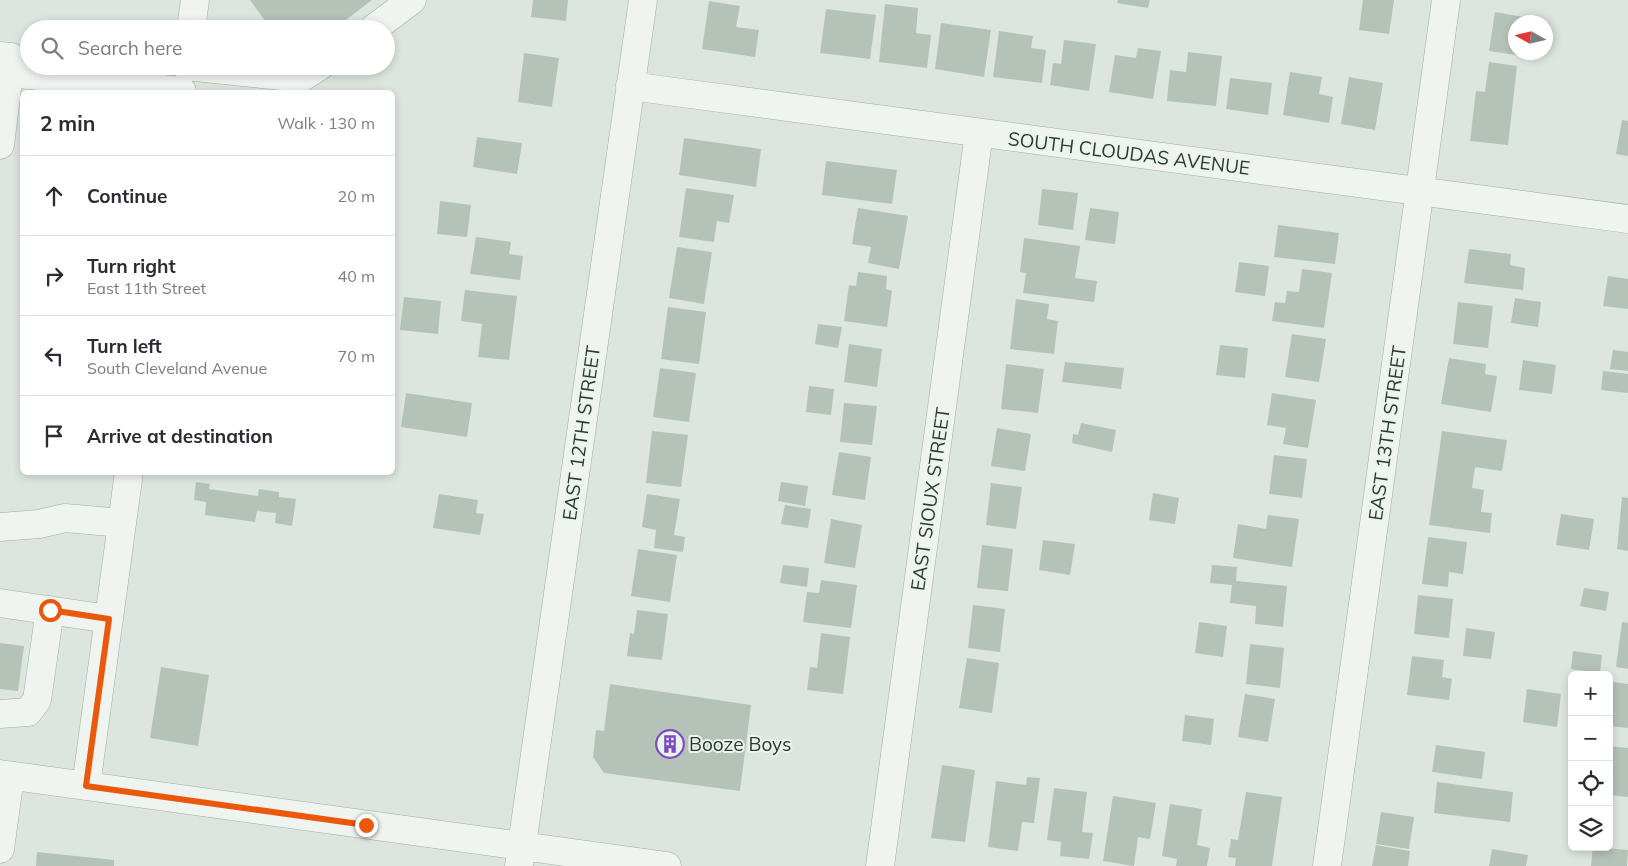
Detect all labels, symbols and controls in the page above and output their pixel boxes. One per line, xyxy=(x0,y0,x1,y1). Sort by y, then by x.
north arrow xyxy=(1508,15,1553,60)
search box xyxy=(20,20,395,75)
icon: search xyxy=(38,34,66,62)
text: Search here xyxy=(78,36,182,60)
text: 2 min xyxy=(40,110,95,136)
text: Walk · 130 m xyxy=(277,113,375,133)
street label: SOUTH CLOUDAS AVENUE xyxy=(1007,126,1251,180)
icon: ahead xyxy=(40,182,68,210)
text: Continue xyxy=(87,184,167,208)
text: 20 m xyxy=(338,186,375,206)
text: Turn right xyxy=(87,254,176,278)
icon: right xyxy=(40,262,68,290)
text: 40 m xyxy=(338,266,375,286)
text: East 11th Street xyxy=(87,278,206,298)
text: Turn left xyxy=(87,334,162,358)
icon: left xyxy=(40,342,68,370)
street label: EAST 12TH STREET xyxy=(557,344,605,522)
street label: EAST 13TH STREET xyxy=(1363,344,1411,522)
text: 70 m xyxy=(338,346,375,366)
text: South Cleveland Avenue xyxy=(87,358,267,378)
street label: EAST SIOUX STREET xyxy=(905,405,955,592)
icon: arrive xyxy=(40,422,68,450)
text: Arrive at destination xyxy=(87,424,273,448)
route start xyxy=(39,599,62,622)
map controls xyxy=(1568,671,1613,851)
button: + xyxy=(1568,671,1613,716)
button: − xyxy=(1568,716,1613,761)
building icon: Booze Boys xyxy=(655,729,685,759)
place label: Booze Boys xyxy=(689,732,791,756)
button: locate xyxy=(1568,761,1613,806)
button: layers xyxy=(1568,806,1613,851)
route end xyxy=(355,814,378,837)

